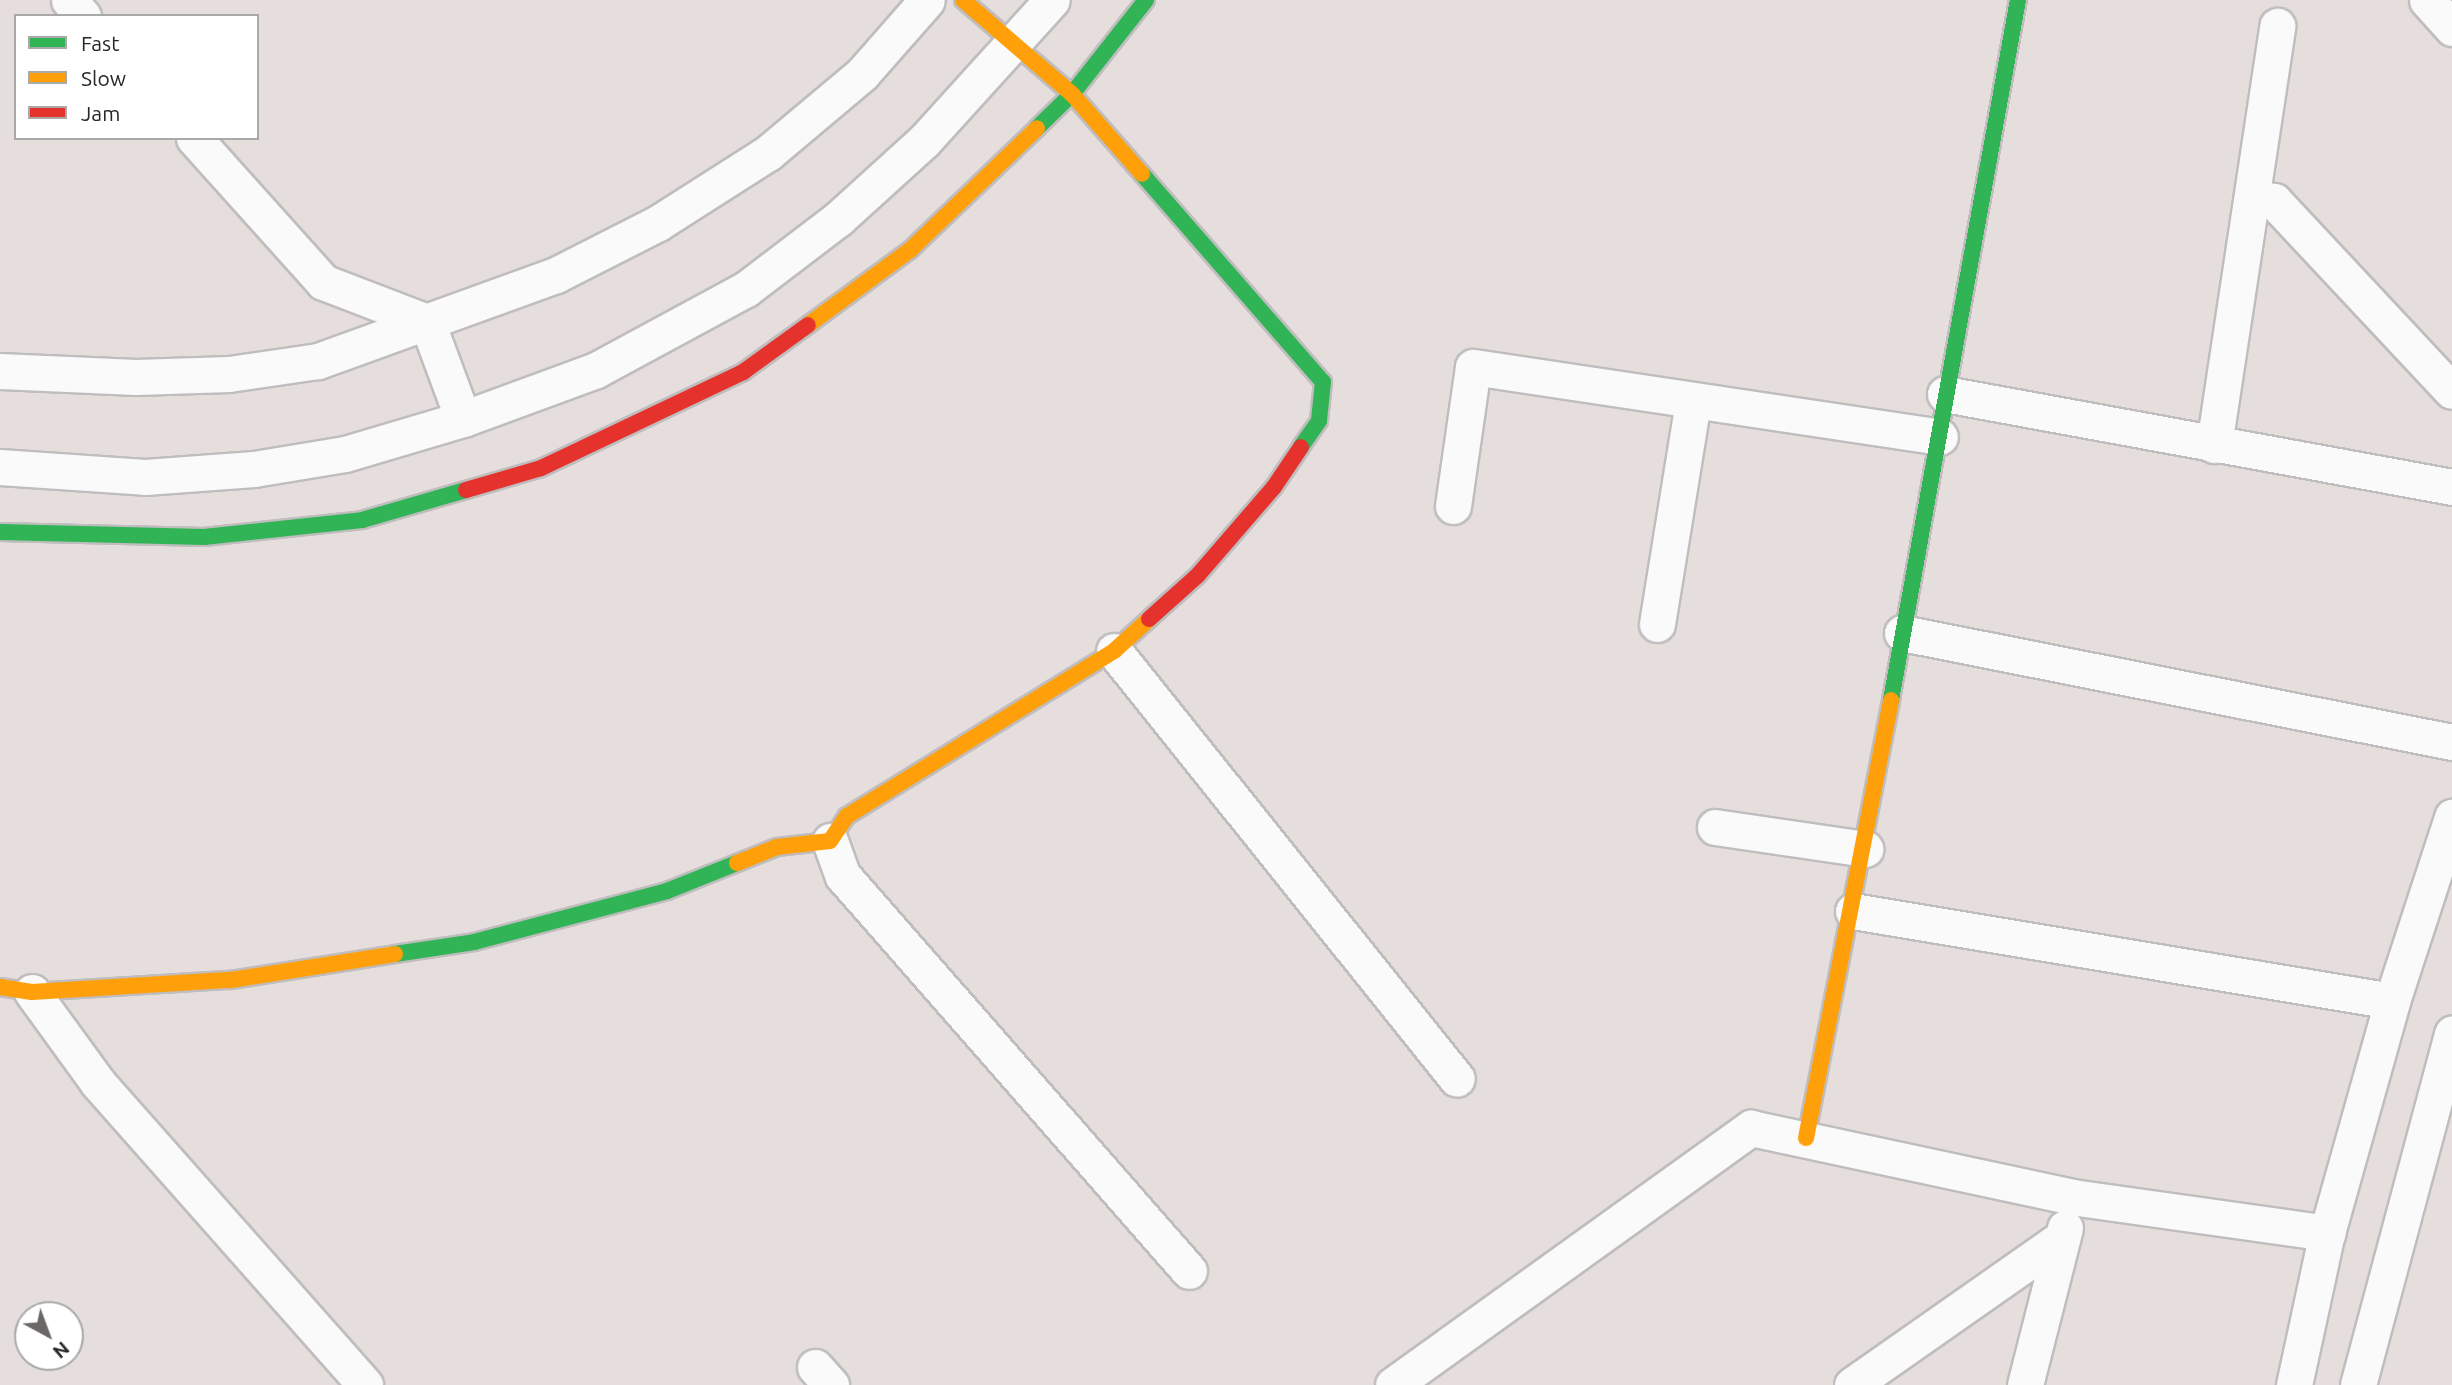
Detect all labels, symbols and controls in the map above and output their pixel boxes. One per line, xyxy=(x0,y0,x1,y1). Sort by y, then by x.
legend xyxy=(14,14,259,140)
text: Fast xyxy=(81,31,119,55)
text: Slow xyxy=(81,66,126,90)
text: Jam xyxy=(81,101,120,125)
north arrow xyxy=(14,1301,84,1371)
text: N xyxy=(49,1337,74,1363)

